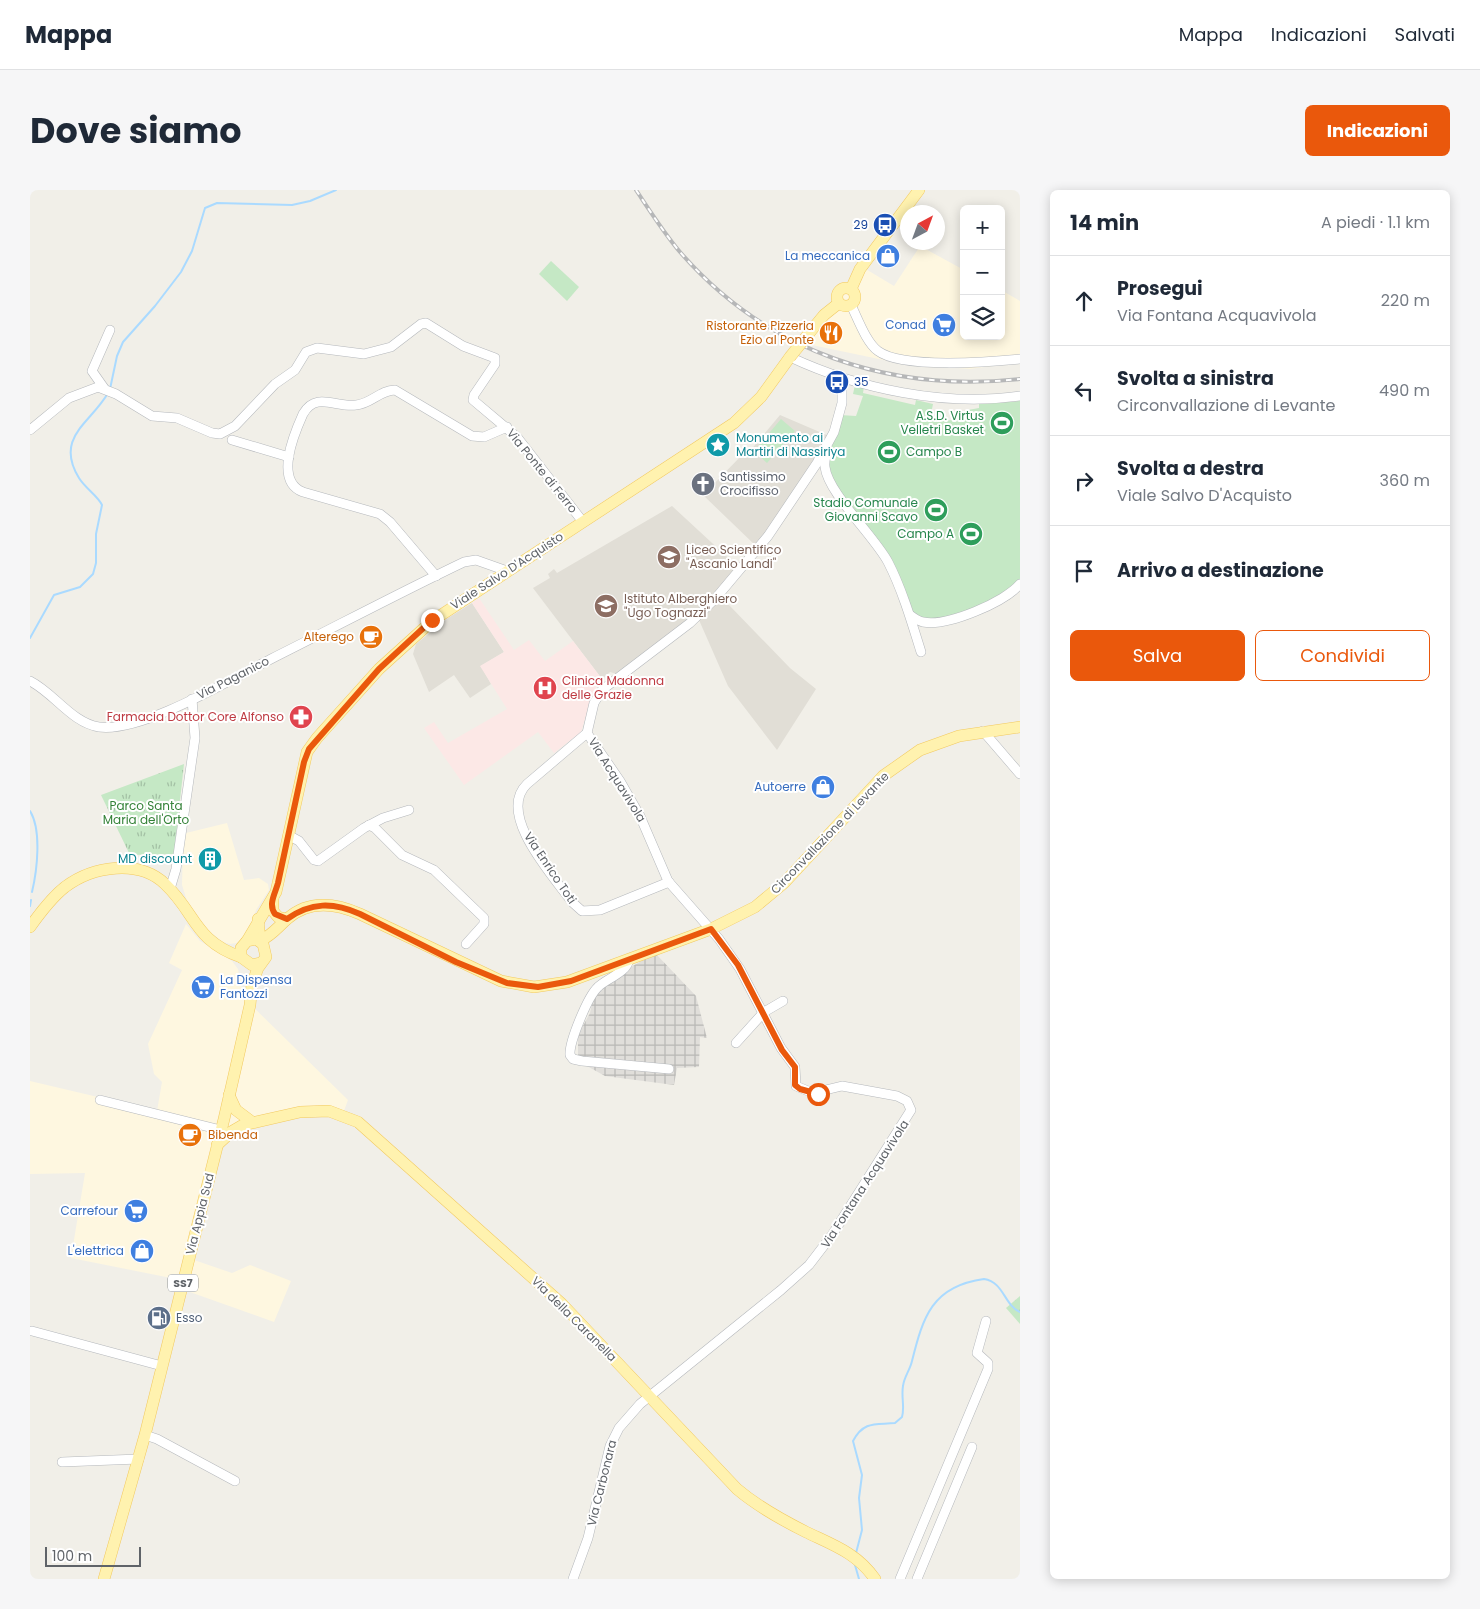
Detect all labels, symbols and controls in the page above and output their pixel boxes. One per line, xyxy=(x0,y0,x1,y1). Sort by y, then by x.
text: Mappa xyxy=(25,18,112,51)
text: Mappa xyxy=(1179,22,1243,47)
text: Indicazioni xyxy=(1271,22,1367,47)
text: Salvati xyxy=(1395,22,1455,47)
button: Indicazioni xyxy=(1305,105,1450,156)
text: Dove siamo xyxy=(30,106,242,155)
north arrow xyxy=(900,205,945,250)
map controls xyxy=(960,205,1005,340)
button: + xyxy=(960,205,1005,250)
text: 14 min xyxy=(1070,208,1139,237)
text: A piedi · 1.1 km xyxy=(1321,211,1430,234)
bus stop icon: 29 xyxy=(872,212,898,238)
place label: 29 xyxy=(854,216,868,233)
shop icon: La meccanica xyxy=(875,243,901,269)
place label: La meccanica xyxy=(785,247,870,264)
button: − xyxy=(960,250,1005,295)
text: Prosegui xyxy=(1117,275,1203,302)
icon: ahead xyxy=(1070,287,1098,315)
text: 220 m xyxy=(1381,289,1430,312)
button: layers xyxy=(960,295,1005,340)
text: Via Fontana Acquavivola xyxy=(1117,304,1317,327)
supermarket icon: Conad xyxy=(931,312,957,338)
place label: Conad xyxy=(885,316,926,333)
place label: Ristorante Pizzeria Ezio al Ponte xyxy=(706,317,814,348)
restaurant icon: Ristorante Pizzeria Ezio al Ponte xyxy=(818,320,844,346)
text: Svolta a sinistra xyxy=(1117,365,1274,392)
bus stop icon: 35 xyxy=(824,369,850,395)
place label: 35 xyxy=(854,373,869,390)
icon: left xyxy=(1070,377,1098,405)
text: 490 m xyxy=(1379,379,1430,402)
text: Circonvallazione di Levante xyxy=(1117,394,1335,417)
place label: A.S.D. Virtus Velletri Basket xyxy=(900,407,984,438)
sports icon: A.S.D. Virtus Velletri Basket xyxy=(989,410,1015,436)
street label: Via Ponte di Ferro xyxy=(503,425,582,517)
place label: Monumento ai Martiri di Nassiriya xyxy=(736,429,845,460)
place icon: Monumento ai Martiri di Nassiriya xyxy=(705,432,731,458)
sports icon: Campo B xyxy=(876,439,902,465)
place label: Campo B xyxy=(906,443,962,460)
text: Svolta a destra xyxy=(1117,455,1264,482)
icon: right xyxy=(1070,467,1098,495)
place label: Santissimo Crocifisso xyxy=(720,468,786,499)
text: 360 m xyxy=(1380,469,1430,492)
church icon: Santissimo Crocifisso xyxy=(690,471,716,497)
text: Viale Salvo D'Acquisto xyxy=(1117,484,1292,507)
place label: Stadio Comunale Giovanni Scavo xyxy=(813,494,918,525)
sports icon: Stadio Comunale Giovanni Scavo xyxy=(923,497,949,523)
sports icon: Campo A xyxy=(958,521,984,547)
place label: Campo A xyxy=(897,525,954,542)
street label: Viale Salvo D'Acquisto xyxy=(447,528,567,613)
place label: Liceo Scientifico "Ascanio Landi" xyxy=(686,541,782,572)
school or university icon: Liceo Scientifico "Ascanio Landi" xyxy=(656,544,682,570)
icon: arrive xyxy=(1070,557,1098,585)
text: Arrivo a destinazione xyxy=(1117,557,1324,584)
place label: Istituto Alberghiero "Ugo Tognazzi" xyxy=(624,590,738,621)
school or university icon: Istituto Alberghiero "Ugo Tognazzi" xyxy=(593,593,619,619)
route end xyxy=(421,609,444,632)
cafe icon: Alterego xyxy=(358,624,384,650)
place label: Alterego xyxy=(303,628,354,645)
button: Salva xyxy=(1070,630,1245,681)
button: Condividi xyxy=(1255,630,1430,681)
street label: Via Paganico xyxy=(194,652,272,703)
place label: Clinica Madonna delle Grazie xyxy=(562,672,664,703)
hospital icon: Clinica Madonna delle Grazie xyxy=(532,675,558,701)
pharmacy icon: Farmacia Dottor Core Alfonso xyxy=(288,704,314,730)
place label: Farmacia Dottor Core Alfonso xyxy=(107,708,284,725)
street label: Via Acquavivola xyxy=(585,734,650,825)
street label: Circonvallazione di Levante xyxy=(767,768,893,897)
shop icon: Autoerre xyxy=(810,774,836,800)
place label: Autoerre xyxy=(754,778,806,795)
park label: Parco Santa Maria dell'Orto xyxy=(103,797,190,828)
street label: Via Enrico Toti xyxy=(520,828,581,907)
building icon: MD discount xyxy=(197,846,223,872)
place label: MD discount xyxy=(118,850,192,867)
place label: La Dispensa Fantozzi xyxy=(220,971,292,1002)
supermarket icon: La Dispensa Fantozzi xyxy=(190,974,216,1000)
route start xyxy=(807,1083,830,1106)
street label: Via Fontana Acquavivola xyxy=(817,1116,912,1251)
cafe icon: Bibenda xyxy=(177,1122,203,1148)
place label: Bibenda xyxy=(208,1126,258,1143)
street label: Via Appia Sud xyxy=(181,1171,218,1257)
supermarket icon: Carrefour xyxy=(123,1198,149,1224)
place label: Carrefour xyxy=(60,1202,119,1219)
shop icon: L'elettrica xyxy=(129,1238,155,1264)
place label: L'elettrica xyxy=(68,1242,124,1259)
street label: Via della Caranella xyxy=(528,1272,621,1365)
road number: SS7 xyxy=(168,1274,198,1292)
fuel station icon: Esso xyxy=(146,1305,172,1331)
place label: Esso xyxy=(176,1309,203,1326)
street label: Via Carbonara xyxy=(583,1438,620,1528)
scale bar xyxy=(45,1544,141,1567)
text: 100 m xyxy=(52,1546,92,1566)

